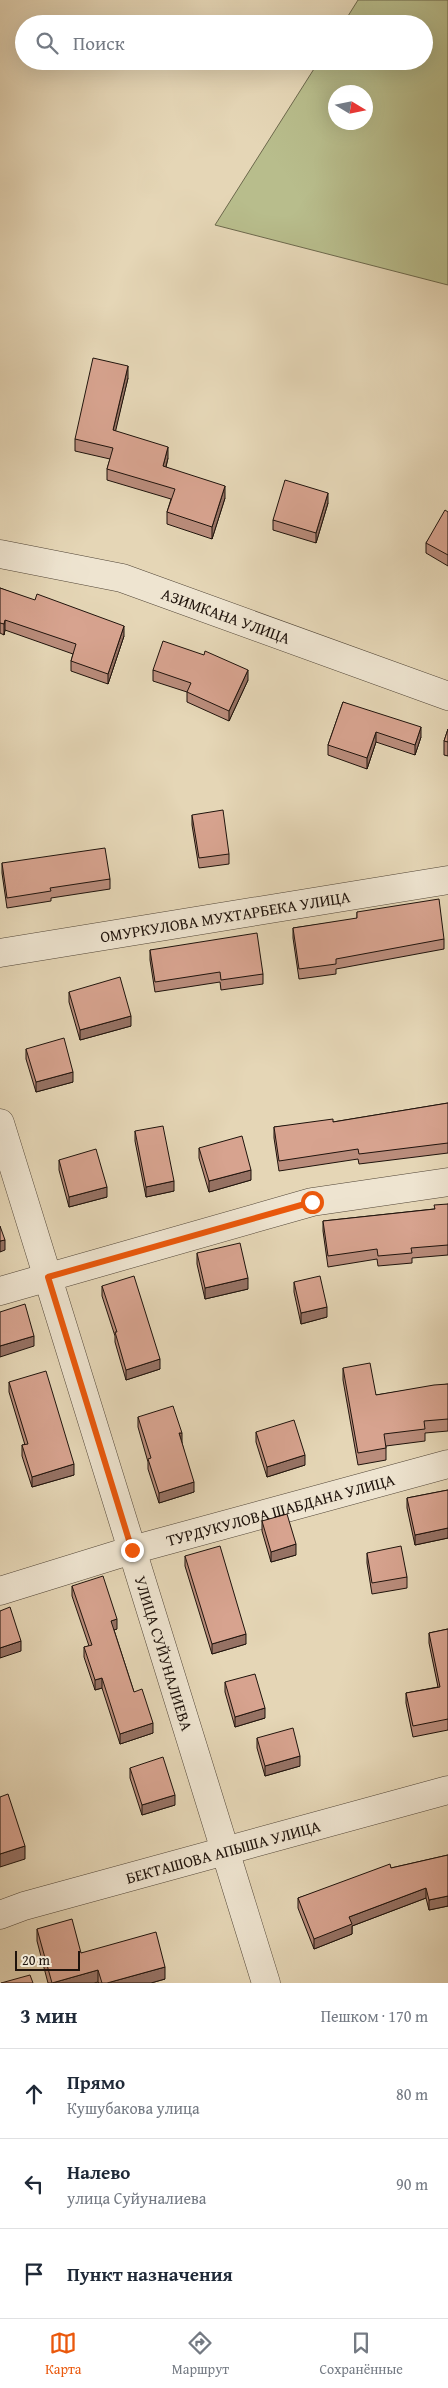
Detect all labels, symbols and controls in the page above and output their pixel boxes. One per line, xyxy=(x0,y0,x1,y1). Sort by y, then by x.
search box xyxy=(15,15,433,70)
icon: search xyxy=(33,29,61,57)
text: Поиск xyxy=(73,29,125,57)
north arrow xyxy=(328,85,373,130)
street label: АЗИМКАНА УЛИЦА xyxy=(158,581,294,650)
street label: ОМУРКУЛОВА МУХТАРБЕКА УЛИЦА xyxy=(98,884,352,949)
route start xyxy=(301,1191,324,1214)
street label: ТУРДУКУЛОВА ШАБДАНА УЛИЦА xyxy=(163,1467,398,1552)
route end xyxy=(121,1539,144,1562)
street label: УЛИЦА СУЙУНАЛИЕВА xyxy=(129,1573,199,1734)
street label: БЕКТАШОВА АПЫША УЛИЦА xyxy=(123,1813,323,1890)
scale bar xyxy=(15,1948,80,1971)
text: 20 m xyxy=(22,1950,50,1970)
text: 3 мин xyxy=(20,2000,77,2031)
text: Пешком · 170 m xyxy=(321,2004,428,2028)
text: Прямо xyxy=(67,2068,125,2096)
icon: ahead xyxy=(20,2080,48,2108)
text: 80 m xyxy=(396,2082,428,2106)
text: Кушубакова улица xyxy=(67,2096,200,2120)
text: Налево xyxy=(67,2158,130,2186)
icon: left xyxy=(20,2170,48,2198)
text: 90 m xyxy=(396,2172,428,2196)
text: улица Суйуналиева xyxy=(67,2186,206,2210)
icon: arrive xyxy=(20,2260,48,2288)
text: Пункт назначения xyxy=(67,2260,233,2288)
tab: Карта xyxy=(45,2329,81,2379)
tab: Маршрут xyxy=(172,2329,229,2379)
tab: Сохранённые xyxy=(319,2329,403,2379)

